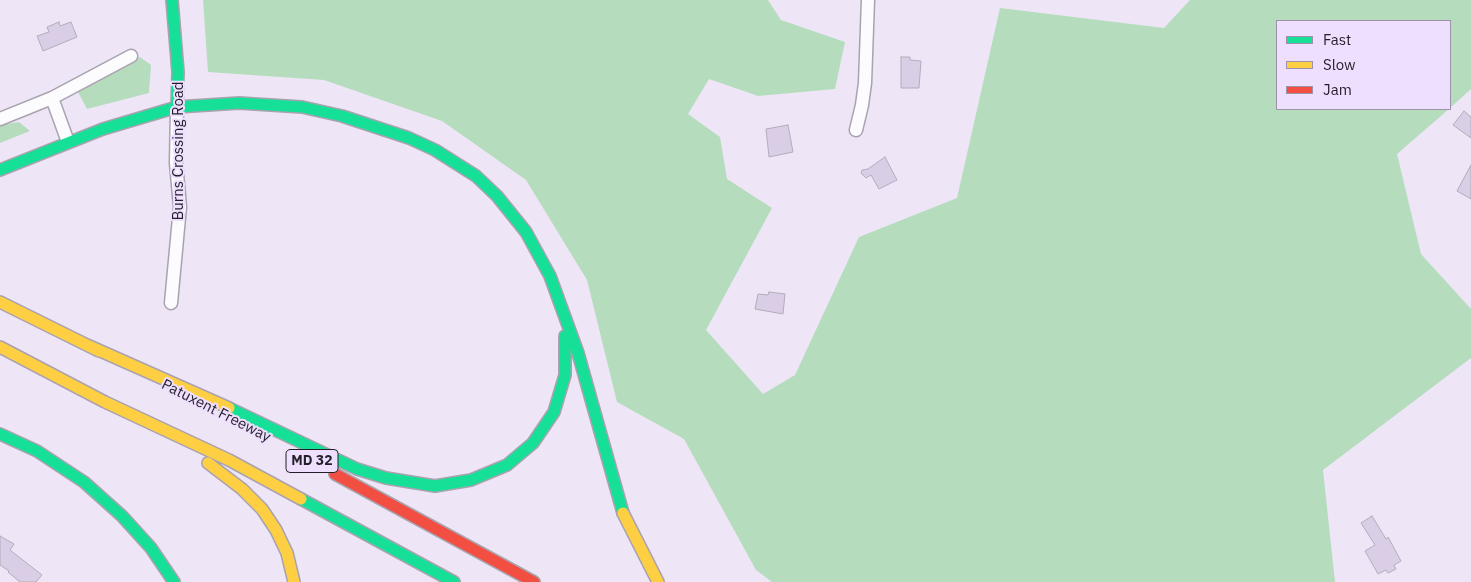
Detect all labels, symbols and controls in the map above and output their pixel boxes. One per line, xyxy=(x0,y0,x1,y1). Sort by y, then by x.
legend xyxy=(1276,20,1451,110)
text: Fast xyxy=(1323,30,1351,49)
text: Slow xyxy=(1323,55,1356,74)
text: Jam xyxy=(1323,80,1352,99)
street label: Burns Crossing Road xyxy=(170,81,188,221)
street label: Patuxent Freeway xyxy=(158,376,274,446)
road number: MD 32 xyxy=(286,450,338,472)

